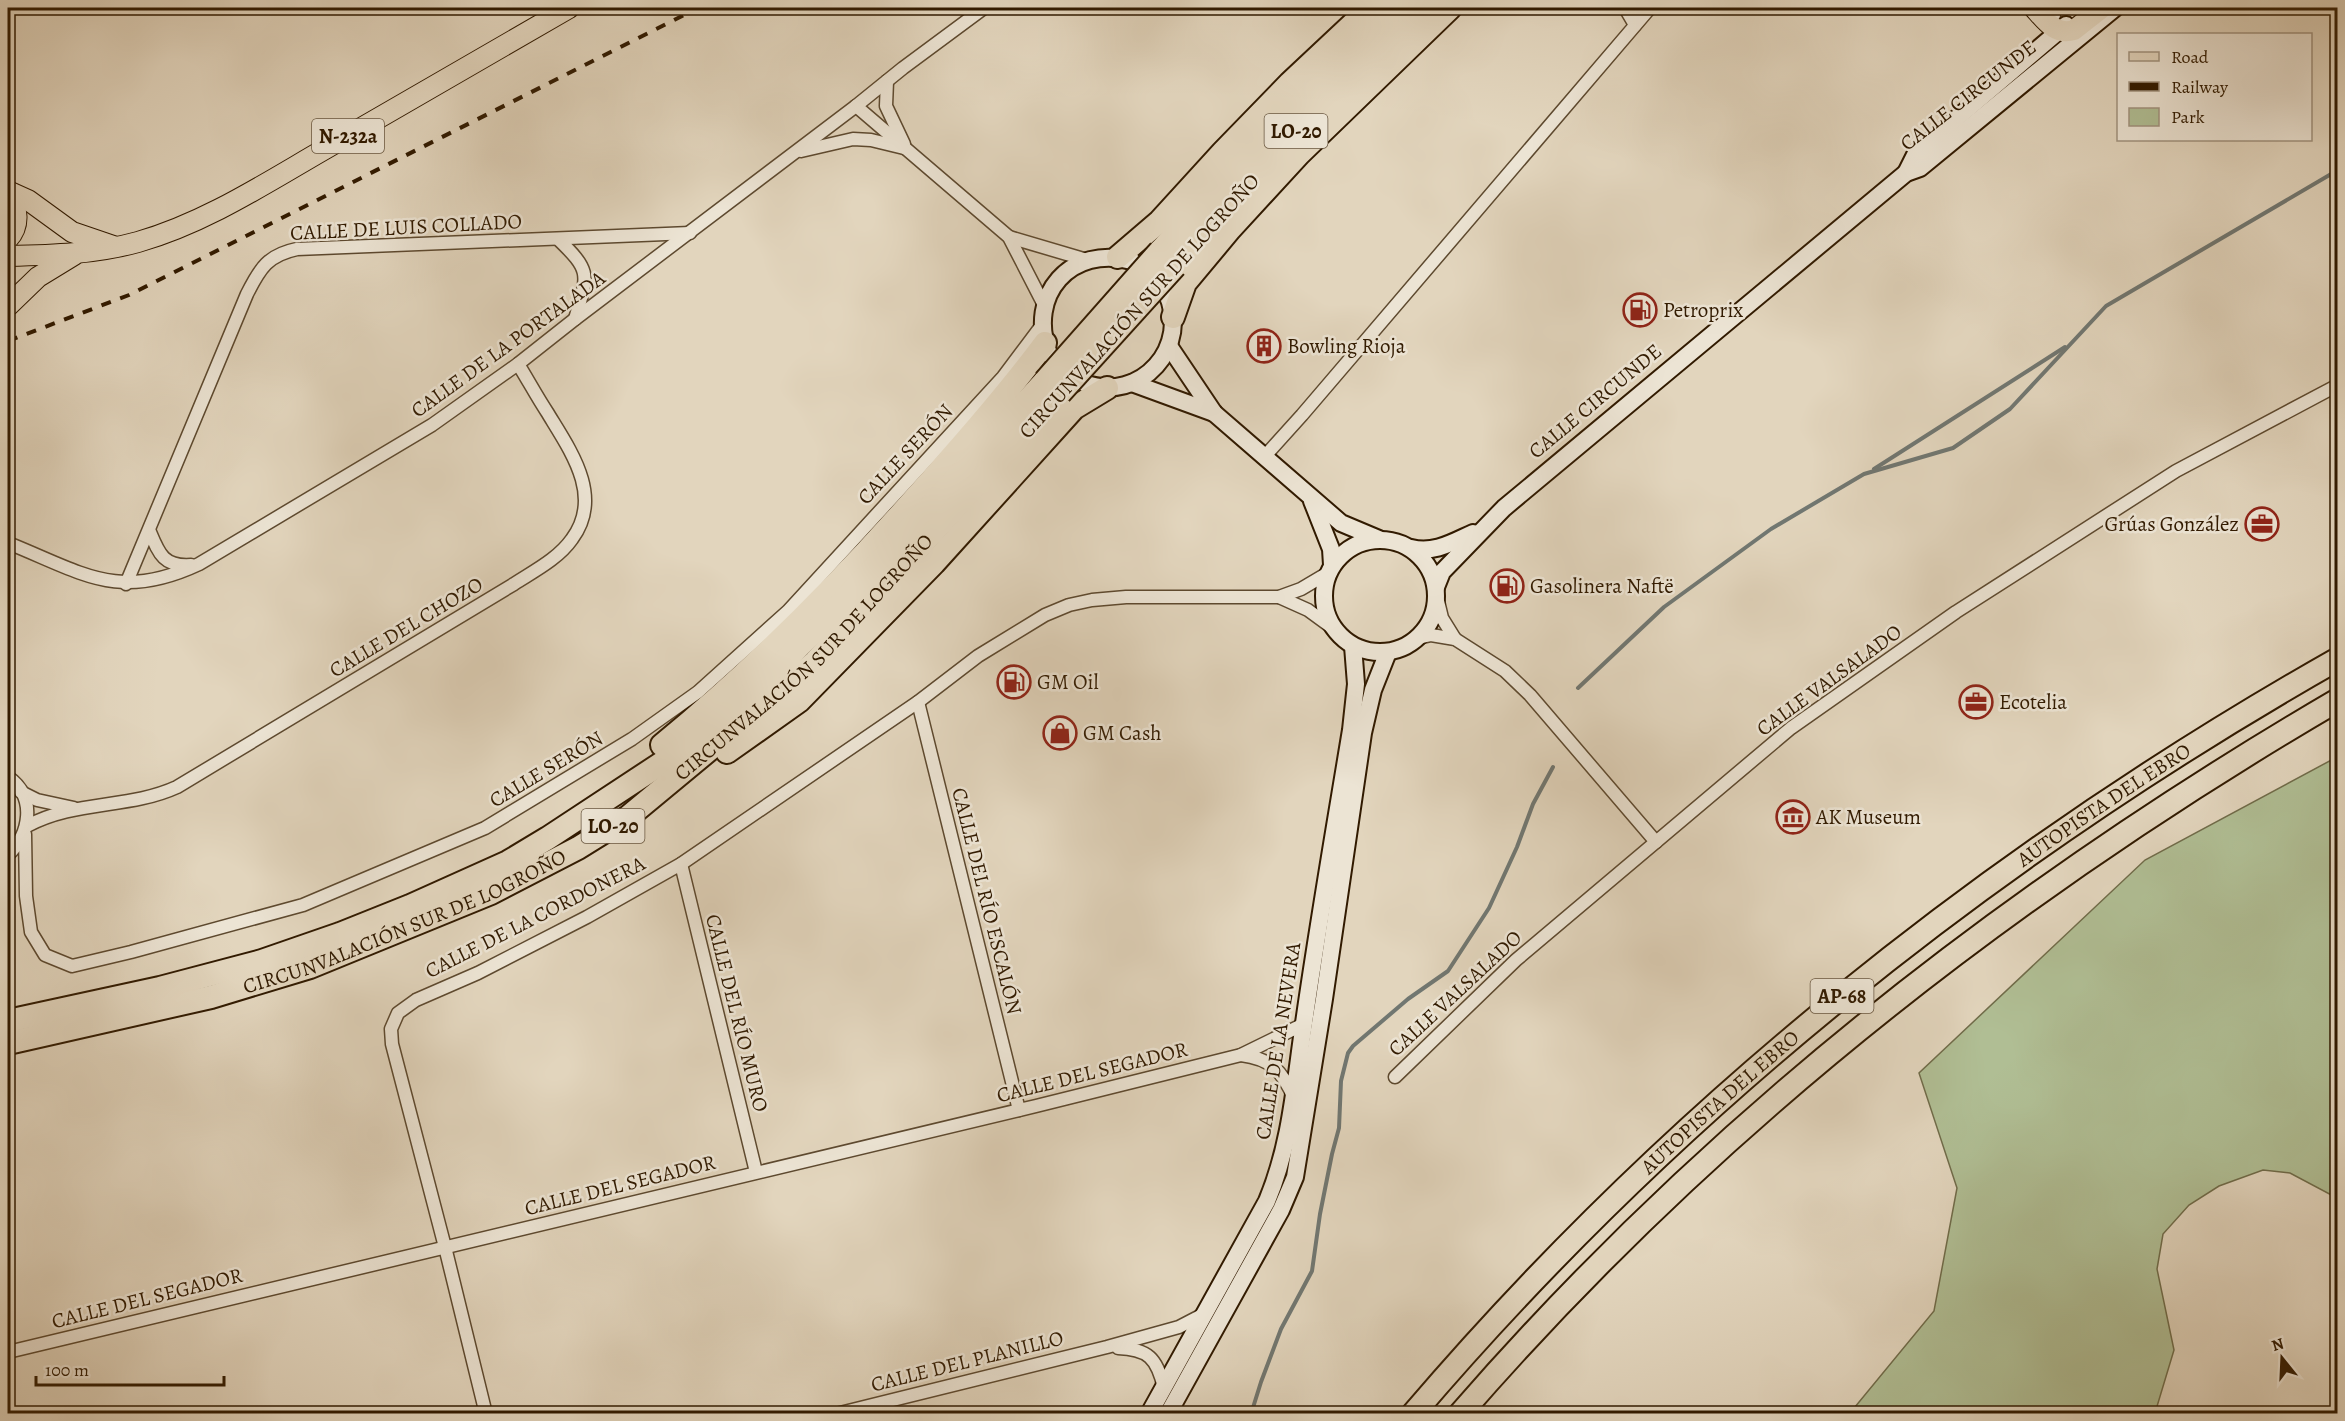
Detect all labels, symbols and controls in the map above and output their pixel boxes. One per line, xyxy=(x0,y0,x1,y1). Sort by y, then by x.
street label: CALLE CIRCUNDE xyxy=(1894,33,2042,157)
legend xyxy=(2117,33,2312,141)
text: Road xyxy=(2171,45,2209,69)
text: Railway xyxy=(2171,75,2229,99)
text: Park xyxy=(2171,105,2205,129)
road number: LO-20 xyxy=(1264,114,1328,148)
road number: N-232a xyxy=(312,119,384,153)
street label: CIRCUNVALACIÓN SUR DE LOGROÑO xyxy=(1012,167,1266,445)
street label: CALLE DE LUIS COLLADO xyxy=(289,207,523,247)
street label: CALLE DE LA PORTALADA xyxy=(405,264,611,424)
fuel station icon: Petroprix xyxy=(1622,292,1658,328)
place label: Petroprix xyxy=(1663,296,1743,324)
building icon: Bowling Rioja xyxy=(1246,328,1282,364)
place label: Bowling Rioja xyxy=(1287,332,1406,360)
street label: CALLE CIRCUNDE xyxy=(1523,337,1667,465)
street label: CALLE SERÓN xyxy=(851,398,959,510)
office icon: Grúas González xyxy=(2244,506,2280,542)
place label: Grúas González xyxy=(2104,510,2239,538)
street label: CIRCUNVALACIÓN SUR DE LOGROÑO xyxy=(668,528,939,787)
fuel station icon: Gasolinera Naftë xyxy=(1489,568,1525,604)
street label: CALLE DEL CHOZO xyxy=(324,570,488,684)
place label: Gasolinera Naftë xyxy=(1530,572,1674,600)
street label: CALLE VALSALADO xyxy=(1751,618,1907,742)
fuel station icon: GM Oil xyxy=(996,664,1032,700)
place label: GM Oil xyxy=(1037,668,1099,696)
office icon: Ecotelia xyxy=(1958,684,1994,720)
place label: Ecotelia xyxy=(1999,688,2067,716)
shop icon: GM Cash xyxy=(1042,715,1078,751)
place label: GM Cash xyxy=(1083,719,1162,747)
street label: CALLE SERÓN xyxy=(484,724,608,814)
street label: AUTOPISTA DEL EBRO xyxy=(2010,736,2196,874)
street label: CALLE DEL RÍO ESCALÓN xyxy=(945,785,1029,1017)
museum icon: AK Museum xyxy=(1775,799,1811,835)
place label: AK Museum xyxy=(1815,803,1921,831)
road number: LO-20 xyxy=(582,809,644,843)
street label: CIRCUNVALACIÓN SUR DE LOGROÑO xyxy=(239,843,571,1001)
street label: CALLE DE LA CORDONERA xyxy=(420,849,650,985)
street label: CALLE DEL RÍO MURO xyxy=(699,911,775,1115)
street label: CALLE VALSALADO xyxy=(1382,924,1528,1062)
street label: CALLE DE LA NEVERA xyxy=(1249,940,1308,1142)
road number: AP-68 xyxy=(1810,979,1874,1013)
street label: AUTOPISTA DEL EBRO xyxy=(1634,1024,1805,1181)
street label: CALLE DEL SEGADOR xyxy=(994,1035,1191,1109)
street label: CALLE DEL SEGADOR xyxy=(522,1148,719,1222)
street label: CALLE DEL SEGADOR xyxy=(49,1261,246,1335)
street label: CALLE DEL PLANILLO xyxy=(868,1324,1066,1398)
north arrow xyxy=(2252,1328,2312,1388)
text: N xyxy=(2269,1332,2287,1357)
scale bar xyxy=(36,1349,224,1387)
text: 100 m xyxy=(45,1358,89,1382)

